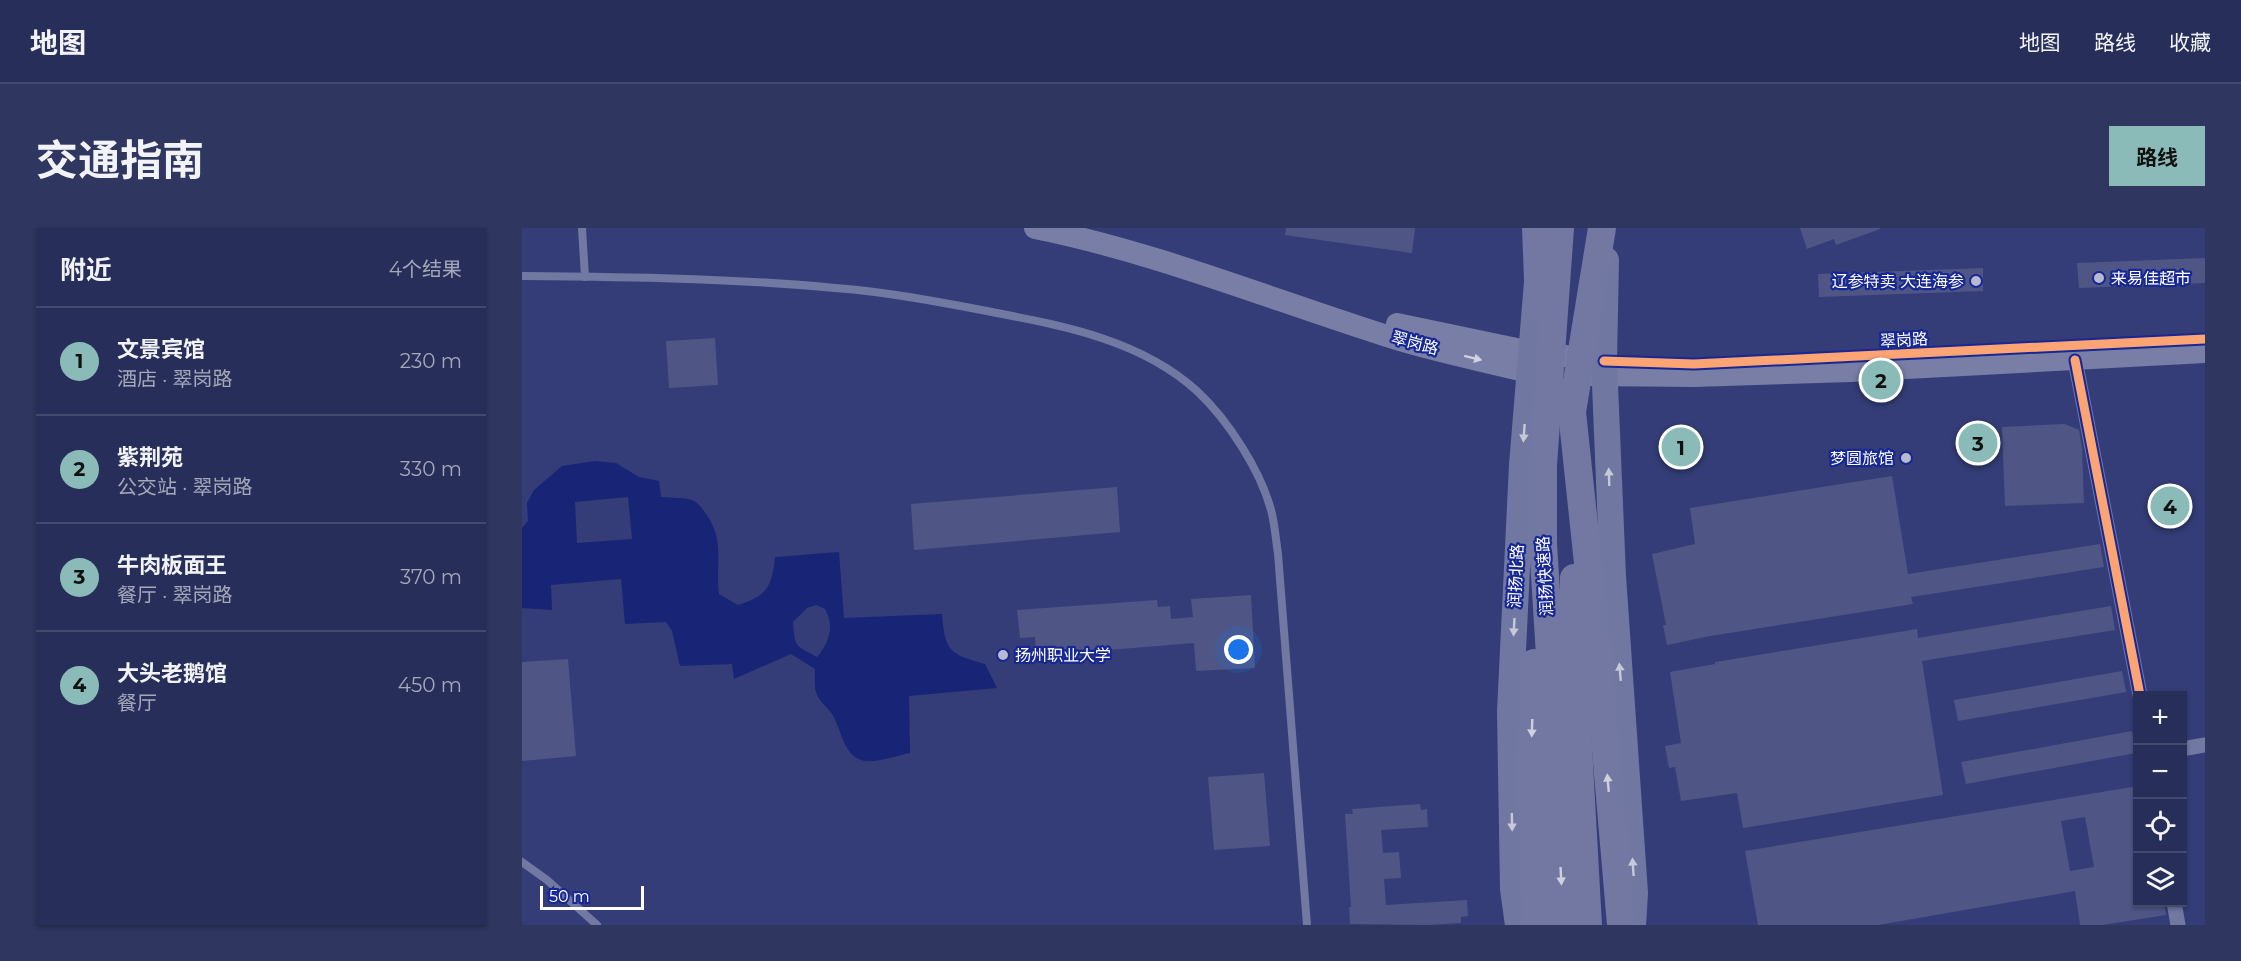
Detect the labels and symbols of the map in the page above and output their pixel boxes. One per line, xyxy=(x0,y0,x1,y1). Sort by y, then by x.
place label: 来易佳超市 xyxy=(2111,269,2191,288)
marker: 来易佳超市 xyxy=(2092,271,2106,285)
place label: 辽参特卖 大连海参 xyxy=(1832,272,1964,291)
marker: 辽参特卖 大连海参 xyxy=(1969,274,1983,288)
street label: 翠岗路 xyxy=(1389,328,1441,358)
street label: 翠岗路 xyxy=(1880,329,1928,351)
one-way arrow xyxy=(1464,354,1482,364)
pin: 2 xyxy=(1862,358,1900,402)
pin: 3 xyxy=(1958,420,1998,466)
one-way arrow xyxy=(1519,423,1529,442)
pin: 1 xyxy=(1662,424,1700,470)
place label: 梦圆旅馆 xyxy=(1830,449,1894,468)
marker: 梦圆旅馆 xyxy=(1899,451,1913,465)
one-way arrow xyxy=(1604,468,1614,487)
pin: 4 xyxy=(2150,484,2190,528)
street label: 润扬快速路 xyxy=(1533,536,1557,616)
street label: 润扬北路 xyxy=(1505,544,1527,608)
one-way arrow xyxy=(1510,618,1519,637)
your location xyxy=(1224,635,1253,664)
place label: 扬州职业大学 xyxy=(1015,646,1111,665)
marker: 扬州职业大学 xyxy=(996,648,1010,662)
one-way arrow xyxy=(1616,662,1625,681)
one-way arrow xyxy=(1527,718,1537,737)
one-way arrow xyxy=(1603,774,1613,793)
one-way arrow xyxy=(1507,813,1517,832)
one-way arrow xyxy=(1629,857,1638,876)
one-way arrow xyxy=(1556,867,1565,886)
scale bar xyxy=(540,883,644,910)

